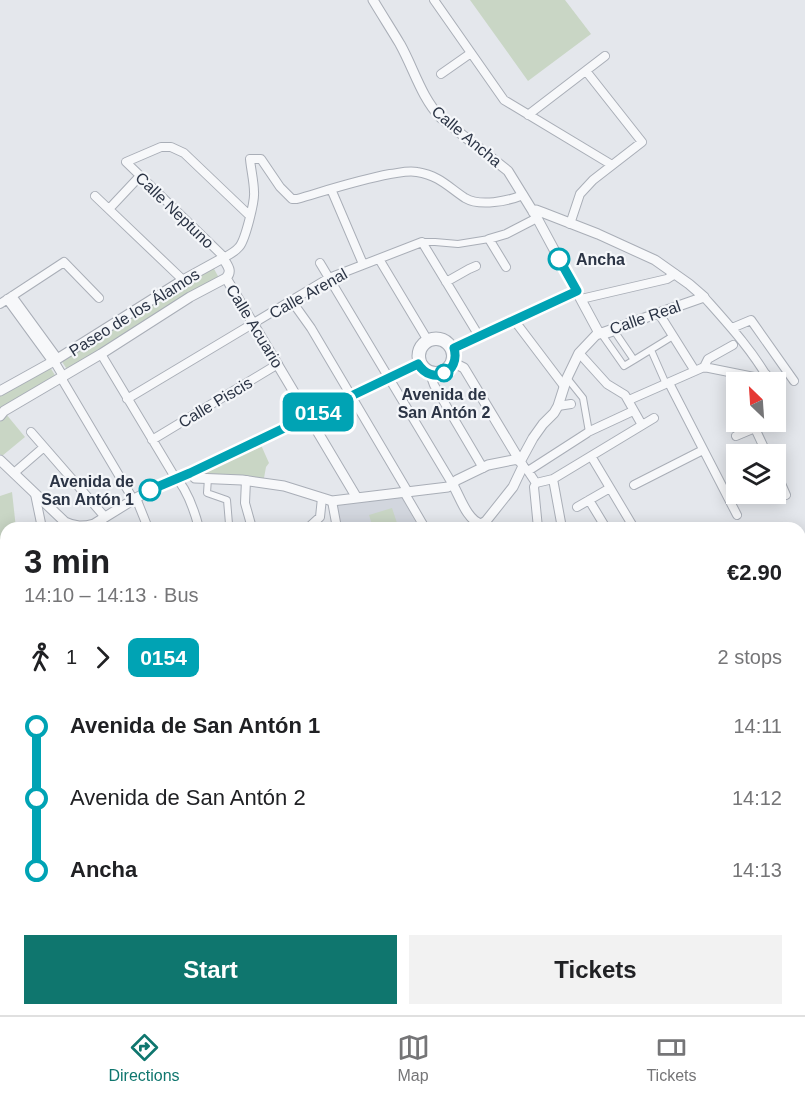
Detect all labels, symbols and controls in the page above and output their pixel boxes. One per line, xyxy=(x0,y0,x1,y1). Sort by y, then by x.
street label: Calle Ancha xyxy=(429,102,505,170)
street label: Calle Neptuno xyxy=(132,169,217,252)
marker: Ancha xyxy=(548,248,570,270)
place label: Ancha xyxy=(576,251,625,268)
street label: Paseo de los Álamos xyxy=(65,265,203,359)
street label: Calle Arenal xyxy=(266,265,350,322)
street label: Calle Acuario xyxy=(223,281,286,371)
street label: Calle Real xyxy=(607,297,683,338)
marker: Avenida de San Antón 2 xyxy=(435,364,453,382)
north arrow xyxy=(726,372,786,432)
map controls xyxy=(726,372,786,504)
street label: Calle Piscis xyxy=(175,374,255,431)
place label: Avenida de San Antón 2 xyxy=(398,386,490,421)
line badge: 0154 xyxy=(276,392,360,432)
text: 0154 xyxy=(295,401,341,424)
button: layers xyxy=(726,444,786,504)
place label: Avenida de San Antón 1 xyxy=(41,473,134,508)
marker: Avenida de San Antón 1 xyxy=(139,479,161,501)
text: 3 min xyxy=(24,543,110,580)
text: €2.90 xyxy=(727,560,782,585)
text: 14:10 – 14:13 · Bus xyxy=(24,584,199,606)
icon: walk xyxy=(24,641,57,674)
icon: forward xyxy=(86,641,119,674)
text: 1 xyxy=(66,646,77,668)
text: 0154 xyxy=(140,646,187,669)
text: 2 stops xyxy=(718,646,782,668)
text: Avenida de San Antón 1 xyxy=(70,713,320,738)
text: 14:11 xyxy=(733,715,782,737)
text: Avenida de San Antón 2 xyxy=(70,785,306,810)
text: 14:12 xyxy=(732,787,782,809)
text: Ancha xyxy=(70,857,137,882)
text: 14:13 xyxy=(732,859,782,881)
button: Start xyxy=(24,935,397,1004)
button: Tickets xyxy=(409,935,782,1004)
tab: Directions xyxy=(108,1031,180,1085)
tab: Map xyxy=(397,1031,430,1085)
tab: Tickets xyxy=(646,1031,697,1085)

